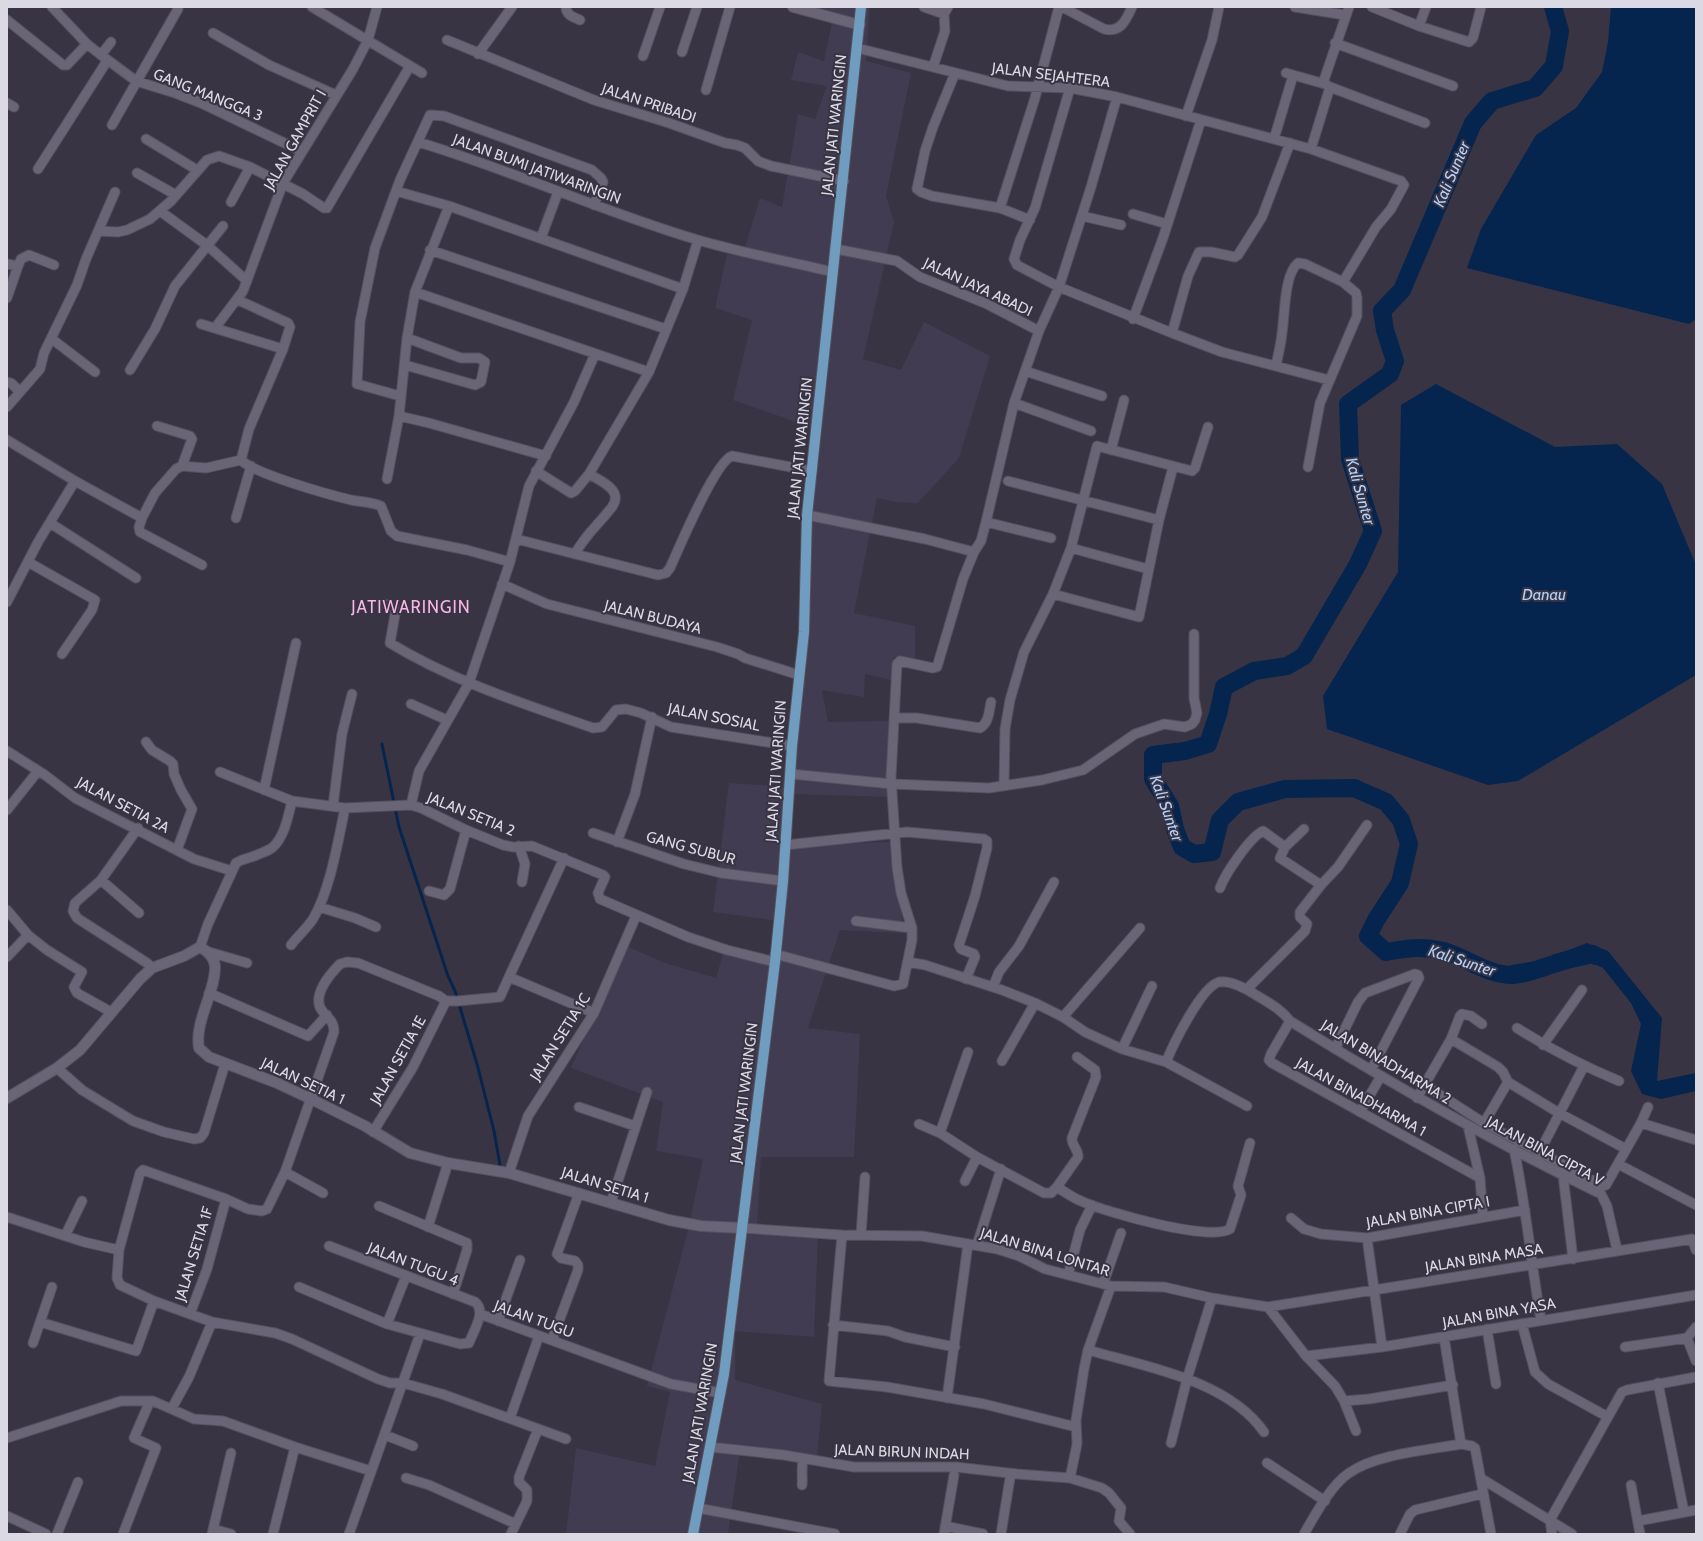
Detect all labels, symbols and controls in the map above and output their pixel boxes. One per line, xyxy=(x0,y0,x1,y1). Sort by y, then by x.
street label: JALAN JATI WARINGIN xyxy=(818,53,850,198)
street label: JALAN SEJAHTERA xyxy=(990,59,1112,91)
street label: GANG MANGGA 3 xyxy=(151,65,265,125)
street label: JALAN PRIBADI xyxy=(599,79,698,127)
street label: JALAN GAMPRIT I xyxy=(260,87,330,194)
street label: JALAN BUMI JATIWARINGIN xyxy=(450,130,624,208)
water label: Kali Sunter xyxy=(1429,138,1474,210)
street label: JALAN JAYA ABADI xyxy=(920,253,1035,320)
street label: JALAN JATI WARINGIN xyxy=(784,376,816,521)
water label: Kali Sunter xyxy=(1342,455,1380,528)
water label: Danau xyxy=(1522,585,1566,604)
street label: JALAN BUDAYA xyxy=(602,596,704,638)
district label: JATIWARINGIN xyxy=(350,597,471,617)
street label: JALAN SOSIAL xyxy=(665,699,762,735)
street label: JALAN JATI WARINGIN xyxy=(762,700,790,843)
water label: Kali Sunter xyxy=(1146,772,1188,845)
street label: JALAN SETIA 2A xyxy=(73,773,173,837)
street label: JALAN SETIA 2 xyxy=(424,788,518,840)
street label: GANG SUBUR xyxy=(644,827,738,869)
water label: Kali Sunter xyxy=(1426,941,1499,981)
street label: JALAN SETIA 1C xyxy=(526,990,594,1085)
street label: JALAN SETIA 1E xyxy=(366,1013,430,1108)
street label: JALAN BINADHARMA 2 xyxy=(1317,1015,1455,1108)
street label: JALAN JATI WARINGIN xyxy=(726,1021,762,1166)
street label: JALAN SETIA 1 xyxy=(257,1053,348,1108)
street label: JALAN BINADHARMA 1 xyxy=(1292,1053,1429,1140)
street label: JALAN BINA CIPTA V xyxy=(1482,1112,1607,1190)
street label: JALAN SETIA 1 xyxy=(558,1163,651,1207)
street label: JALAN BINA CIPTA I xyxy=(1364,1192,1491,1232)
street label: JALAN SETIA 1F xyxy=(171,1204,217,1304)
street label: JALAN BINA LONTAR xyxy=(977,1223,1112,1280)
street label: JALAN TUGU 4 xyxy=(364,1238,461,1290)
street label: JALAN BINA MASA xyxy=(1423,1240,1545,1276)
street label: JALAN BINA YASA xyxy=(1440,1294,1558,1332)
street label: JALAN TUGU xyxy=(491,1296,576,1342)
street label: JALAN JATI WARINGIN xyxy=(679,1342,721,1485)
street label: JALAN BIRUN INDAH xyxy=(833,1441,970,1463)

